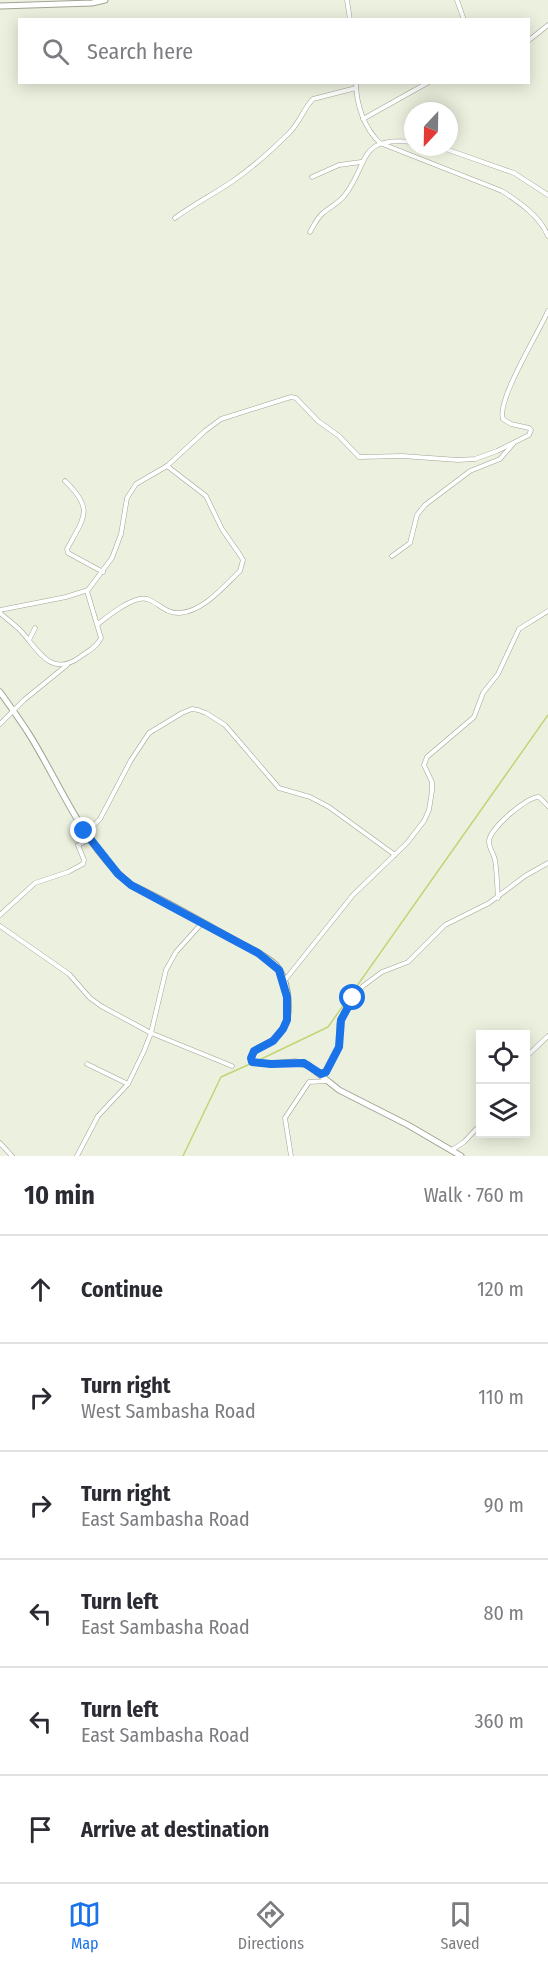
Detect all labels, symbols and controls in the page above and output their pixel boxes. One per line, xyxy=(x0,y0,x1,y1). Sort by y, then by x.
search box xyxy=(18,18,530,84)
icon: search xyxy=(39,35,72,68)
text: Search here xyxy=(87,38,193,65)
north arrow xyxy=(404,102,458,156)
route end xyxy=(70,817,96,843)
route start xyxy=(339,984,365,1010)
map controls xyxy=(476,1030,530,1138)
button: locate xyxy=(476,1030,530,1084)
button: layers xyxy=(476,1084,530,1138)
text: 10 min xyxy=(24,1180,95,1211)
text: Walk · 760 m xyxy=(424,1183,524,1207)
icon: ahead xyxy=(24,1273,57,1306)
text: Continue xyxy=(81,1276,163,1303)
text: 120 m xyxy=(477,1277,524,1301)
text: Turn right xyxy=(81,1372,170,1399)
icon: right xyxy=(24,1381,57,1414)
text: 110 m xyxy=(478,1385,524,1409)
text: West Sambasha Road xyxy=(81,1399,256,1423)
text: Turn right xyxy=(81,1480,170,1507)
icon: right xyxy=(24,1489,57,1522)
text: 90 m xyxy=(484,1493,524,1517)
text: East Sambasha Road xyxy=(81,1507,250,1531)
text: Turn left xyxy=(81,1588,159,1615)
icon: left xyxy=(24,1597,57,1630)
text: 80 m xyxy=(484,1601,524,1625)
text: East Sambasha Road xyxy=(81,1615,250,1639)
text: Turn left xyxy=(81,1696,159,1723)
icon: left xyxy=(24,1705,57,1738)
text: 360 m xyxy=(475,1709,524,1733)
text: East Sambasha Road xyxy=(81,1723,250,1747)
icon: arrive xyxy=(24,1813,57,1846)
text: Arrive at destination xyxy=(81,1816,269,1843)
tab: Map xyxy=(68,1898,101,1953)
tab: Directions xyxy=(238,1898,304,1953)
tab: Saved xyxy=(441,1898,480,1953)

